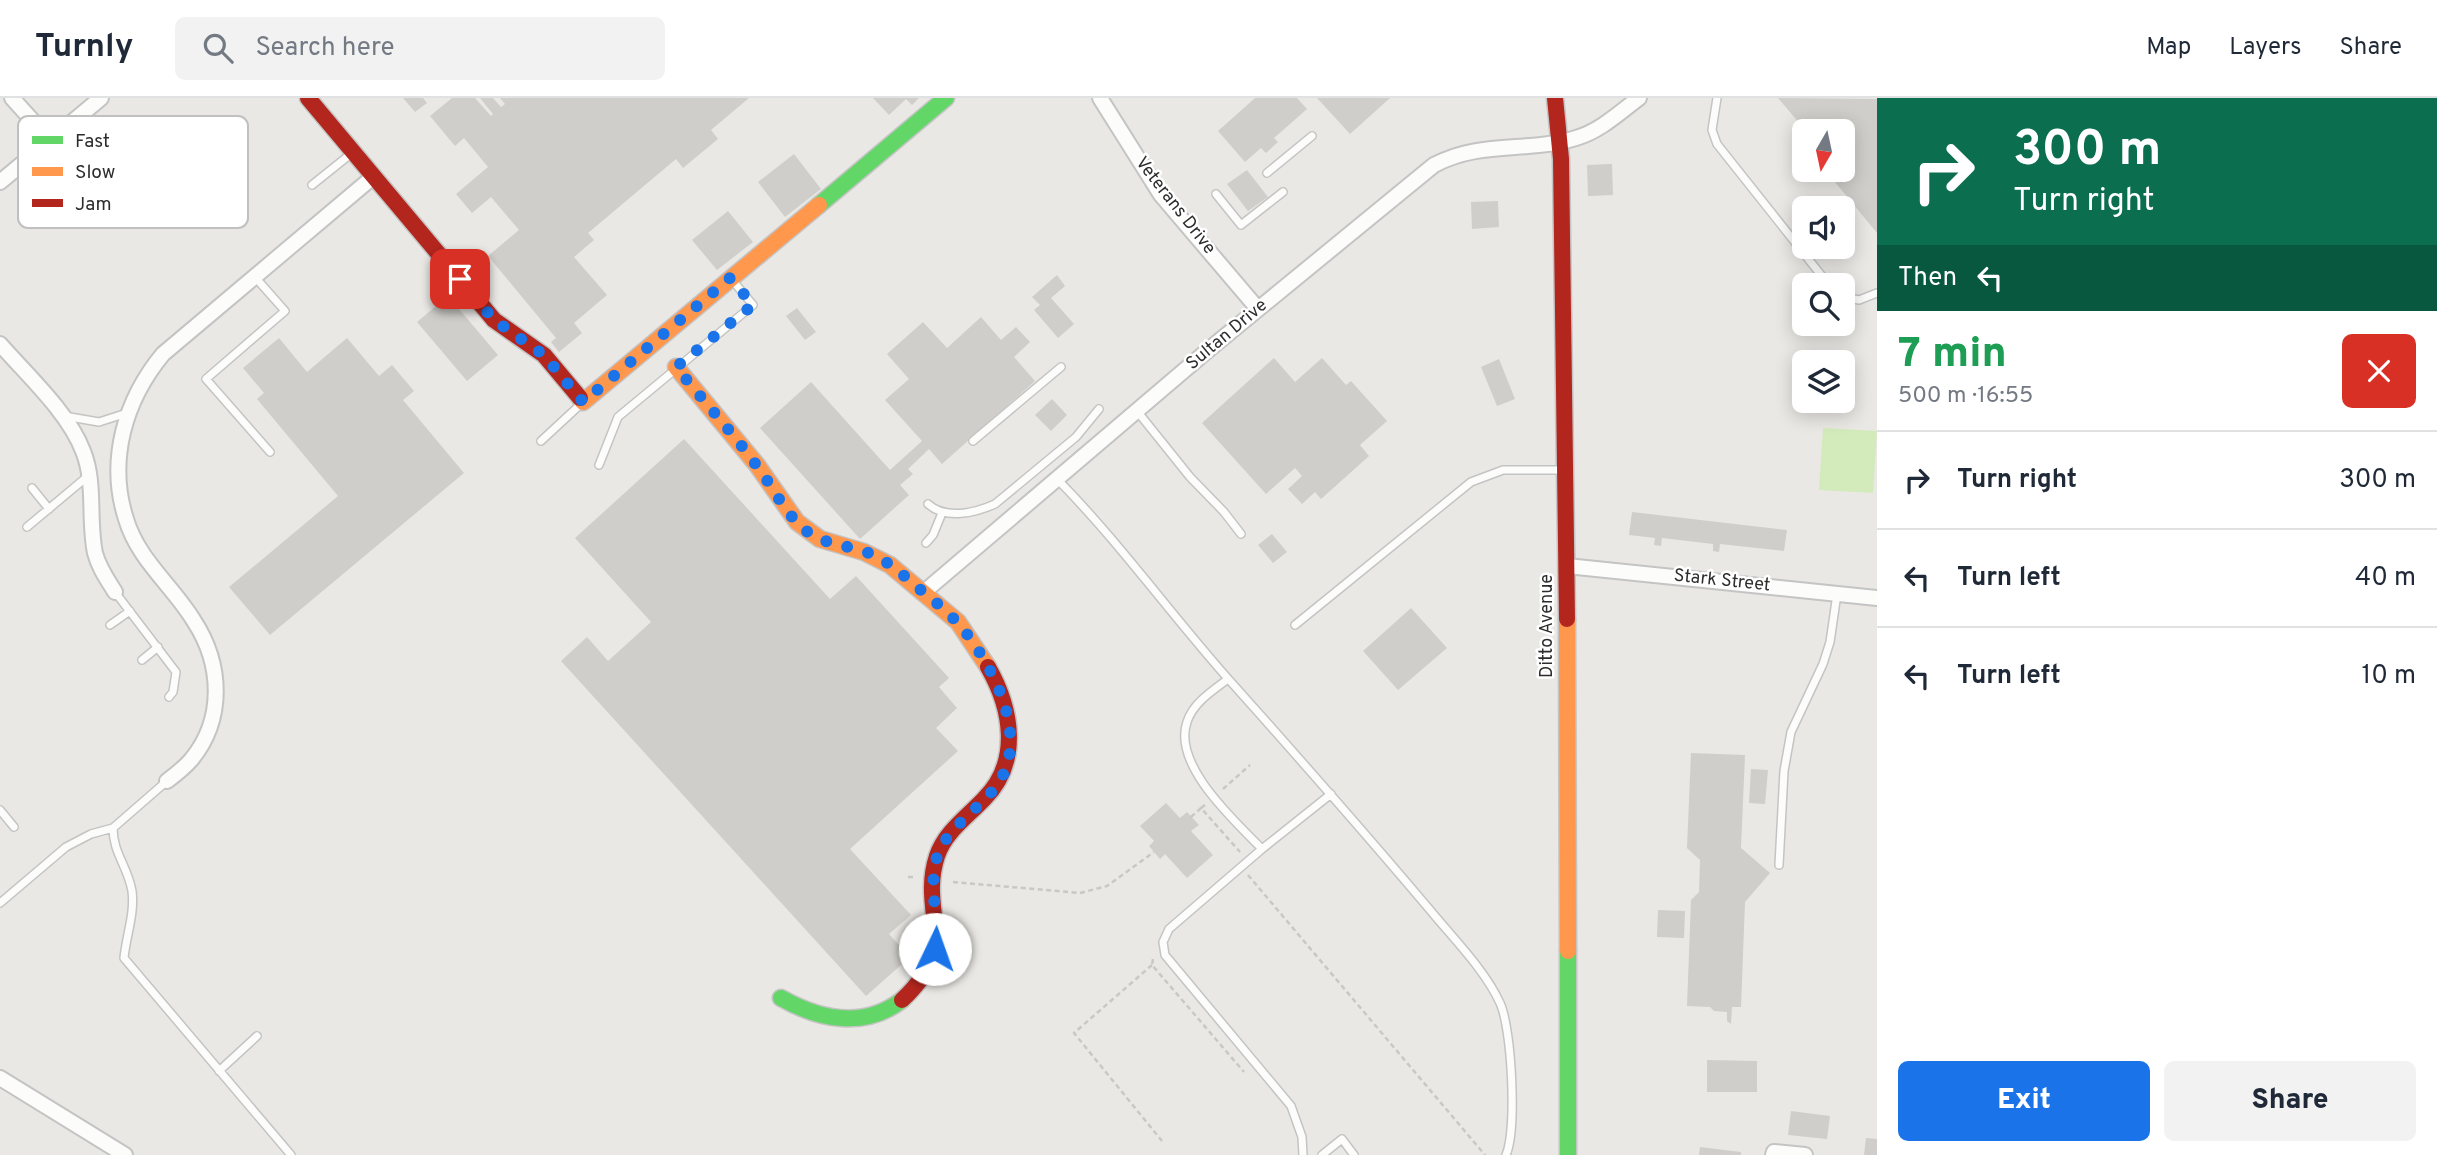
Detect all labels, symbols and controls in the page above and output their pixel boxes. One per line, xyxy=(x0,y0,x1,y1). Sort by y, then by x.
search box xyxy=(175,17,665,80)
text: Turnly xyxy=(35,27,133,69)
icon: search xyxy=(199,29,237,67)
text: Search here xyxy=(255,32,394,65)
text: Map xyxy=(2146,33,2191,63)
text: Layers xyxy=(2229,33,2301,63)
text: Share xyxy=(2339,33,2402,63)
legend xyxy=(18,116,248,228)
north arrow xyxy=(1792,119,1855,182)
map controls xyxy=(1792,119,1855,413)
text: 300 m xyxy=(2013,121,2161,183)
icon: right xyxy=(1898,126,1989,217)
text: Fast xyxy=(75,130,110,154)
street label: Veterans Drive xyxy=(1130,153,1220,259)
text: Slow xyxy=(75,161,115,185)
text: Turn right xyxy=(2013,182,2155,222)
text: Jam xyxy=(75,193,112,217)
button: sound xyxy=(1792,196,1855,259)
pin xyxy=(430,249,490,309)
icon: left xyxy=(1971,259,2009,297)
icon: arrive xyxy=(441,260,479,298)
text: Then xyxy=(1898,262,1957,295)
button: search xyxy=(1792,273,1855,336)
street label: Sultan Drive xyxy=(1182,294,1272,376)
text: 7 min xyxy=(1898,329,2007,382)
button: close xyxy=(2342,334,2416,408)
button: layers xyxy=(1792,350,1855,413)
text: 500 m · 16:55 xyxy=(1898,382,2033,411)
icon: right xyxy=(1898,461,1936,499)
text: Turn right xyxy=(1957,464,2077,497)
text: 300 m xyxy=(2339,464,2416,497)
icon: left xyxy=(1898,559,1936,597)
text: Turn left xyxy=(1957,562,2061,595)
text: 40 m xyxy=(2355,562,2416,595)
street label: Stark Street xyxy=(1672,564,1772,598)
street label: Ditto Avenue xyxy=(1536,574,1559,678)
icon: left xyxy=(1898,657,1936,695)
text: Turn left xyxy=(1957,660,2061,693)
text: 10 m xyxy=(2361,660,2416,693)
position arrow xyxy=(898,912,972,986)
button: Exit xyxy=(1898,1061,2150,1141)
button: Share xyxy=(2164,1061,2416,1141)

